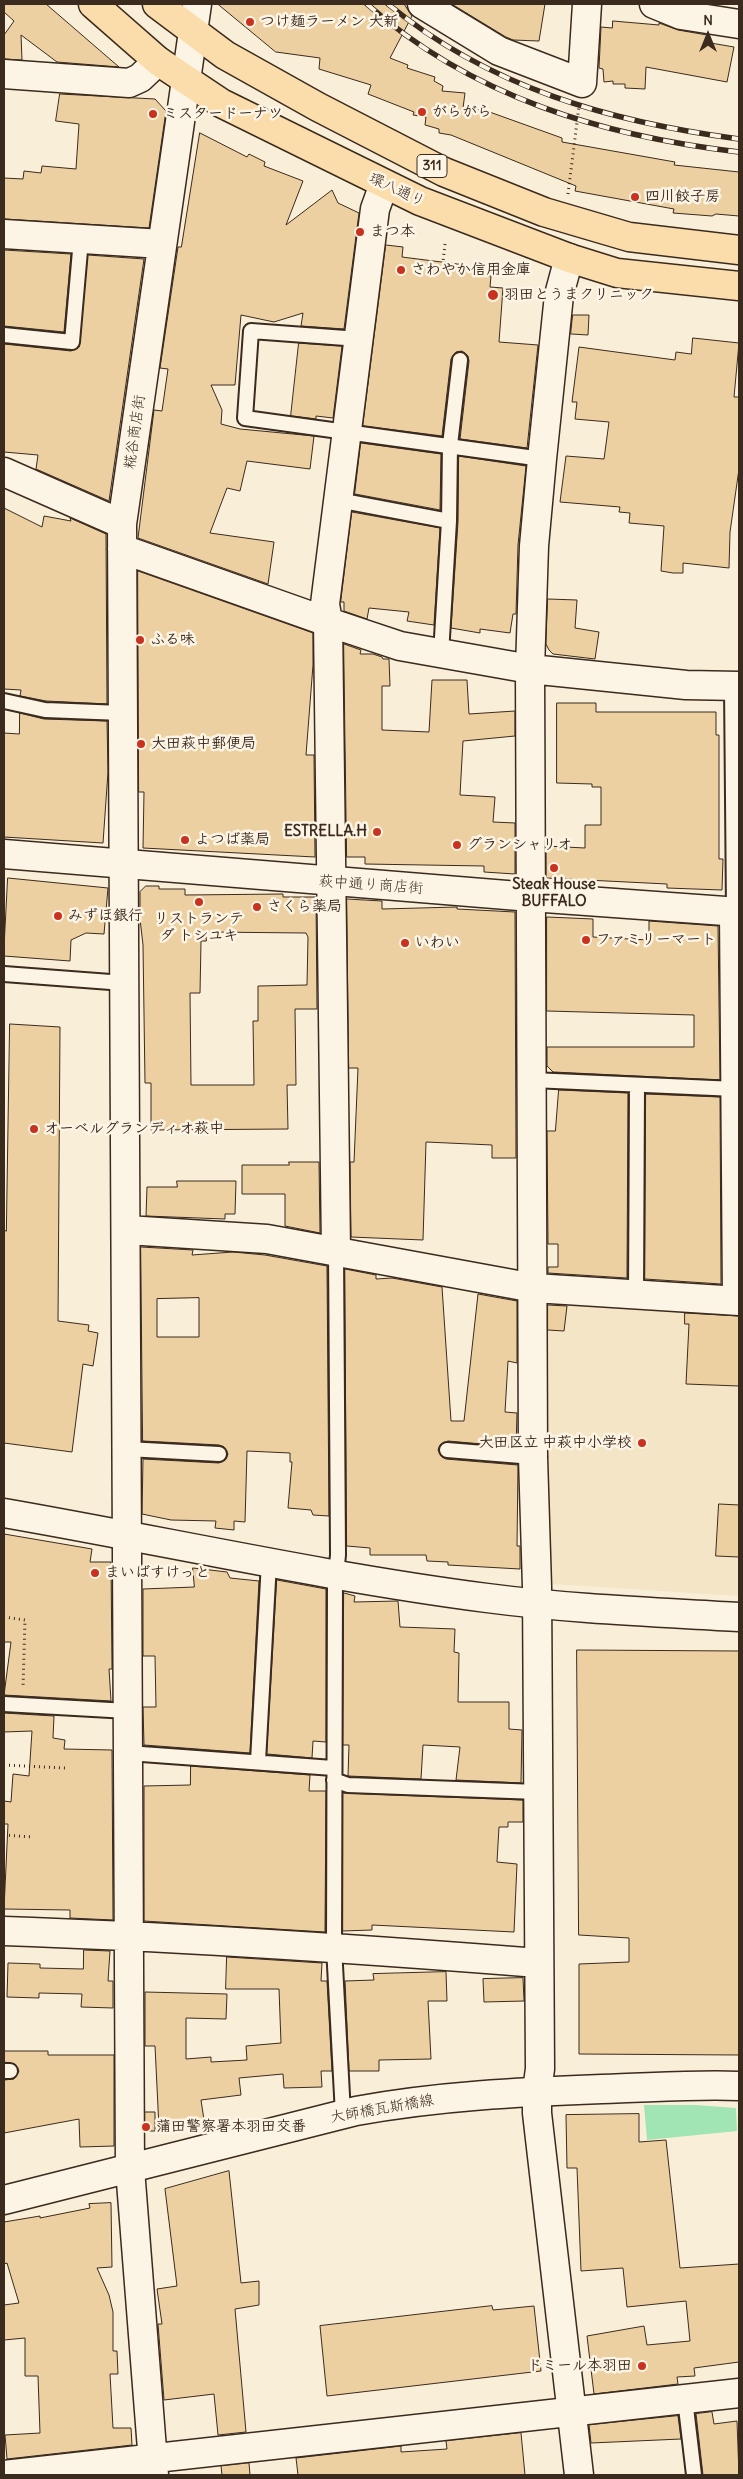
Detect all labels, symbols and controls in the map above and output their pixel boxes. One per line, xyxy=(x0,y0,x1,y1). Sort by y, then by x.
north arrow xyxy=(683,10,733,60)
text: N xyxy=(703,11,713,29)
place label: つけ麺ラーメン 大新 xyxy=(260,13,399,31)
marker: つけ麺ラーメン 大新 xyxy=(244,16,256,28)
place label: がらがら xyxy=(432,103,492,121)
place label: ミスタードーナツ xyxy=(163,105,283,123)
marker: がらがら xyxy=(416,106,428,118)
marker: ミスタードーナツ xyxy=(147,108,159,120)
road number: 311 xyxy=(417,154,447,178)
street label: 環八通り xyxy=(366,169,428,211)
place label: 四川餃子房 xyxy=(645,188,720,206)
marker: 四川餃子房 xyxy=(629,191,641,203)
place label: まつ本 xyxy=(370,223,415,241)
marker: まつ本 xyxy=(354,226,366,238)
place label: さわやか信用金庫 xyxy=(411,261,531,279)
marker: さわやか信用金庫 xyxy=(395,264,407,276)
place label: 羽田とうまクリニック xyxy=(504,286,654,304)
marker: 羽田とうまクリニック xyxy=(486,288,500,302)
street label: 糀谷商店街 xyxy=(121,394,149,470)
place label: ふる味 xyxy=(150,631,195,649)
marker: ふる味 xyxy=(134,634,146,646)
place label: 大田萩中郵便局 xyxy=(151,735,256,753)
marker: 大田萩中郵便局 xyxy=(135,738,147,750)
place label: ESTRELLA.H xyxy=(284,823,367,841)
marker: ESTRELLA.H xyxy=(371,826,383,838)
place label: よつば薬局 xyxy=(195,831,270,849)
marker: よつば薬局 xyxy=(179,834,191,846)
place label: グランシャリオ xyxy=(467,836,572,854)
marker: グランシャリオ xyxy=(451,839,463,851)
marker: Steak House BUFFALO xyxy=(548,862,560,874)
street label: 萩中通り商店街 xyxy=(318,872,424,898)
place label: Steak House BUFFALO xyxy=(512,876,596,911)
marker: リストランテ ダ トシユキ xyxy=(193,896,205,908)
place label: さくら薬局 xyxy=(267,898,342,916)
marker: さくら薬局 xyxy=(251,901,263,913)
place label: みずほ銀行 xyxy=(68,907,143,925)
marker: みずほ銀行 xyxy=(52,910,64,922)
place label: リストランテ ダ トシユキ xyxy=(154,910,244,945)
place label: ファミリーマート xyxy=(596,931,716,949)
place label: いわい xyxy=(415,934,460,952)
marker: ファミリーマート xyxy=(580,934,592,946)
marker: いわい xyxy=(399,937,411,949)
place label: オーベルグランディオ萩中 xyxy=(44,1120,224,1138)
marker: オーベルグランディオ萩中 xyxy=(28,1123,40,1135)
place label: 大田区立 中萩中小学校 xyxy=(478,1434,632,1452)
marker: 大田区立 中萩中小学校 xyxy=(636,1437,648,1449)
place label: まいばすけっと xyxy=(105,1564,210,1582)
marker: まいばすけっと xyxy=(89,1567,101,1579)
street label: 大師橋瓦斯橋線 xyxy=(329,2091,435,2127)
place label: 蒲田警察署本羽田交番 xyxy=(156,2118,306,2136)
marker: 蒲田警察署本羽田交番 xyxy=(140,2121,152,2133)
place label: ドミール本羽田 xyxy=(527,2357,632,2375)
marker: ドミール本羽田 xyxy=(636,2360,648,2372)

